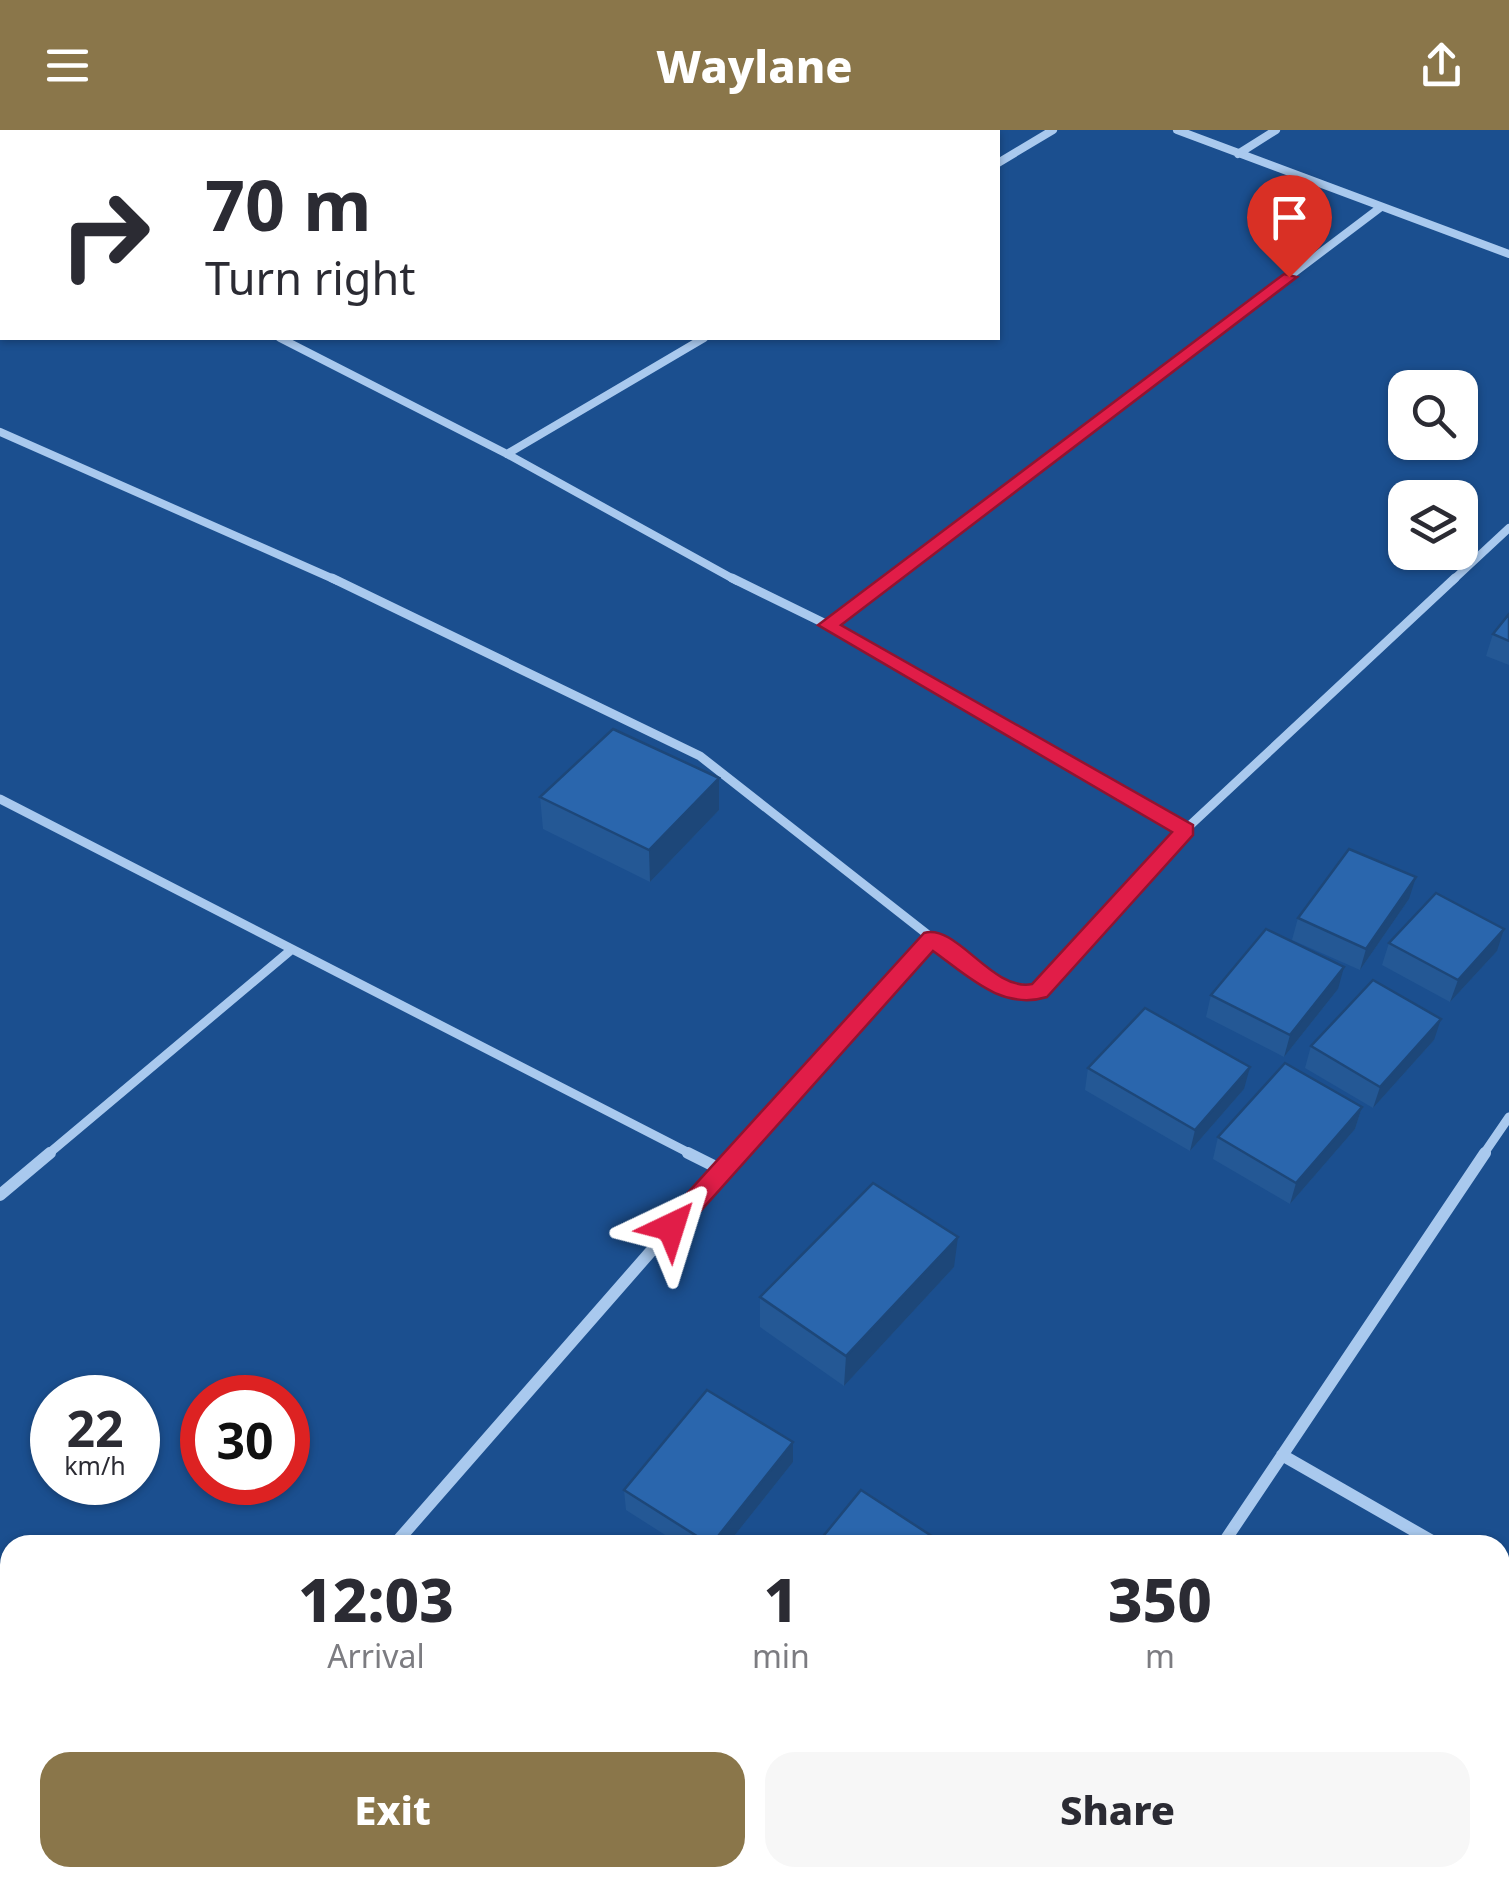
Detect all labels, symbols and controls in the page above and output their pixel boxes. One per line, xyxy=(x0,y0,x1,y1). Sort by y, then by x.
text: Waylane xyxy=(656,35,853,96)
icon: menu xyxy=(40,38,95,93)
icon: share xyxy=(1414,38,1469,93)
text: 70 m xyxy=(205,156,372,252)
icon: right xyxy=(40,170,170,300)
pin xyxy=(1247,175,1332,278)
icon: arrive xyxy=(1262,190,1317,245)
text: Turn right xyxy=(205,247,416,308)
map controls xyxy=(1388,370,1478,570)
button: search xyxy=(1388,370,1478,460)
button: layers xyxy=(1388,480,1478,570)
position arrow xyxy=(619,1175,723,1279)
speed limit sign: 30 xyxy=(180,1375,310,1505)
text: 22 xyxy=(66,1394,124,1462)
text: km/h xyxy=(64,1448,126,1482)
text: 12:03 xyxy=(298,1558,454,1640)
text: 1 xyxy=(764,1558,798,1640)
text: 350 xyxy=(1108,1558,1212,1640)
text: Arrival xyxy=(327,1634,425,1677)
text: min xyxy=(752,1634,810,1677)
text: m xyxy=(1145,1634,1175,1677)
button: Exit xyxy=(40,1752,745,1867)
button: Share xyxy=(765,1752,1470,1867)

